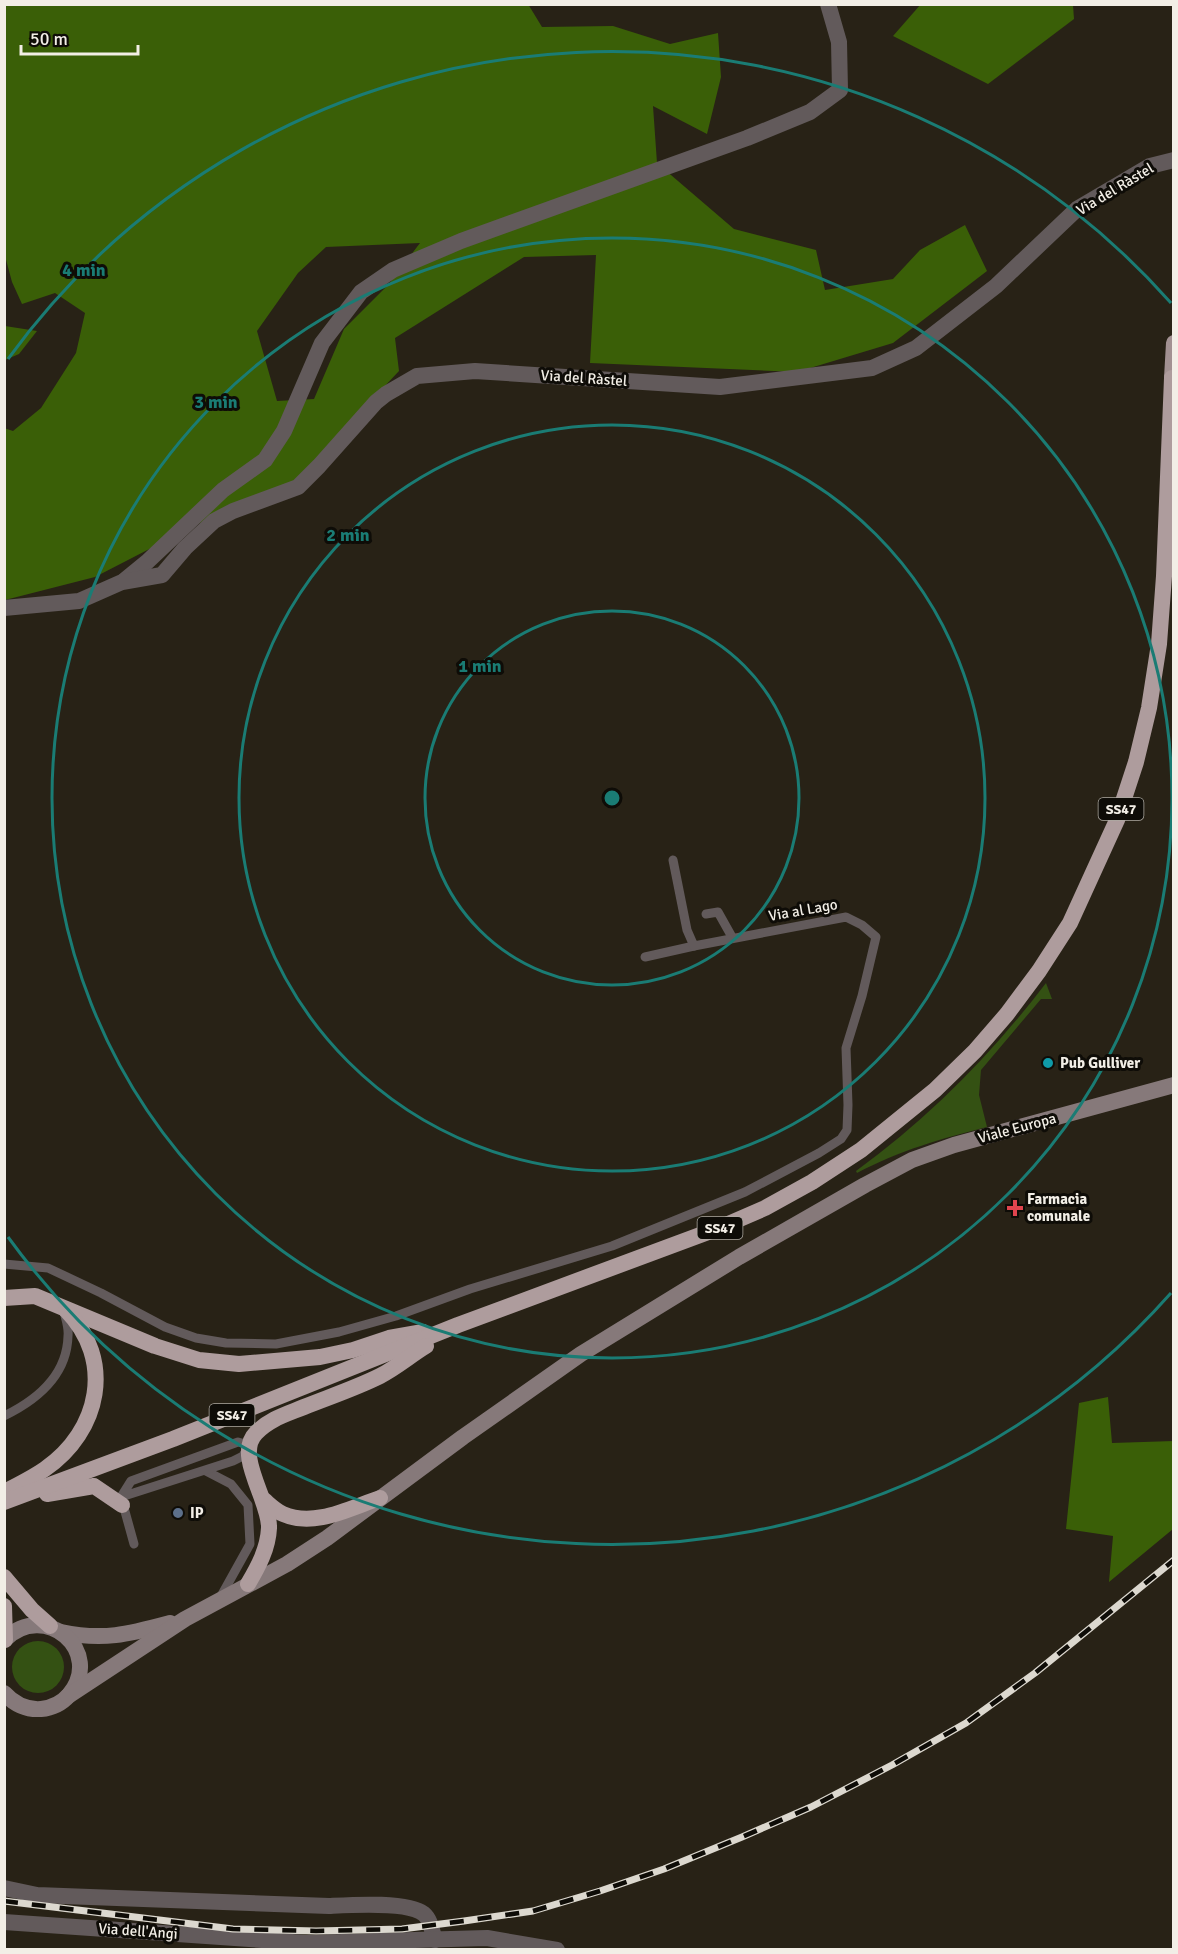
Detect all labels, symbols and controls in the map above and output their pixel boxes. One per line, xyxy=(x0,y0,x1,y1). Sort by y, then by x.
scale bar xyxy=(21,18,138,56)
text: 50 m xyxy=(30,28,68,50)
street label: Via del Ràstel xyxy=(1073,159,1157,219)
text: 4 min xyxy=(62,259,106,281)
street label: Via del Ràstel xyxy=(540,366,628,390)
text: 3 min xyxy=(194,391,238,413)
text: 2 min xyxy=(326,524,370,546)
text: 1 min xyxy=(458,655,502,677)
centre of rings xyxy=(602,788,622,808)
road number: SS47 xyxy=(1098,798,1144,820)
street label: Via al Lago xyxy=(767,895,839,925)
place label: Pub Gulliver xyxy=(1060,1054,1140,1072)
marker: Pub Gulliver xyxy=(1041,1056,1055,1070)
street label: Viale Europa xyxy=(976,1109,1058,1147)
place label: Farmacia comunale xyxy=(1027,1190,1090,1225)
marker: Farmacia comunale xyxy=(1008,1201,1022,1215)
road number: SS47 xyxy=(698,1217,742,1239)
road number: SS47 xyxy=(210,1404,254,1426)
place label: IP xyxy=(190,1504,204,1522)
marker: IP xyxy=(171,1506,185,1520)
street label: Via dell'Angi xyxy=(98,1919,178,1943)

